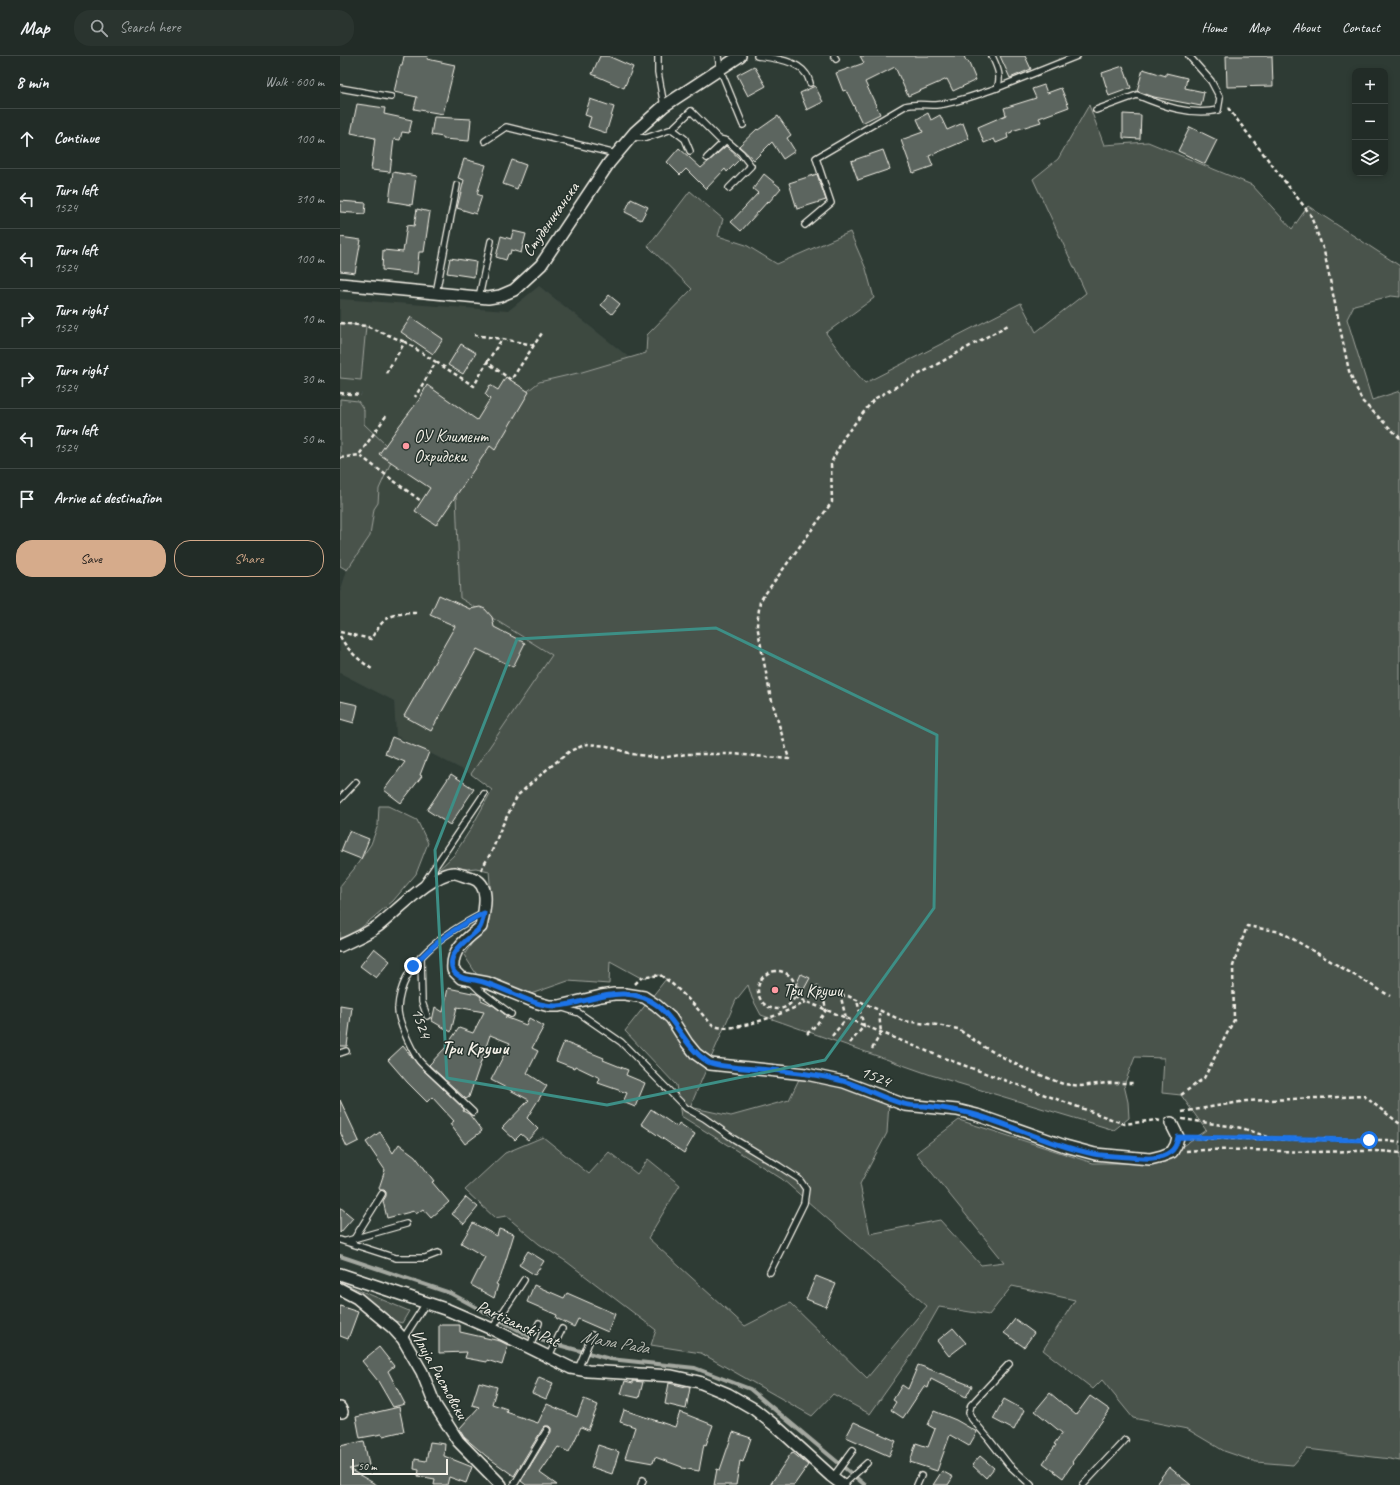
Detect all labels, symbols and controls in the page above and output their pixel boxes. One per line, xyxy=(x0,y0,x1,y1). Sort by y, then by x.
search box xyxy=(74,10,354,46)
text: Map xyxy=(20,16,50,40)
icon: search xyxy=(88,17,110,39)
text: Search here xyxy=(120,18,181,37)
text: Home xyxy=(1201,19,1227,36)
text: Map xyxy=(1249,19,1270,36)
text: About xyxy=(1292,19,1320,36)
text: Contact xyxy=(1342,19,1380,36)
map controls xyxy=(1352,68,1388,176)
button: + xyxy=(1352,68,1388,104)
text: 8 min xyxy=(16,72,49,93)
text: Walk · 600 m xyxy=(265,74,324,90)
button: − xyxy=(1352,104,1388,140)
icon: ahead xyxy=(16,128,38,150)
text: Continue xyxy=(54,129,99,148)
text: 100 m xyxy=(296,131,324,147)
button: layers xyxy=(1352,140,1388,176)
street label: Студеничанска xyxy=(517,177,584,261)
text: Turn left xyxy=(54,181,97,200)
icon: left xyxy=(16,188,38,210)
text: 310 m xyxy=(296,191,324,207)
text: 1524 xyxy=(54,200,77,216)
text: Turn left xyxy=(54,241,97,260)
icon: left xyxy=(16,248,38,270)
text: 100 m xyxy=(296,251,324,267)
text: 1524 xyxy=(54,260,77,276)
text: Turn right xyxy=(54,301,107,320)
icon: right xyxy=(16,308,38,330)
text: 10 m xyxy=(302,311,324,327)
text: 1524 xyxy=(54,320,77,336)
text: Turn right xyxy=(54,361,107,380)
icon: right xyxy=(16,368,38,390)
text: 30 m xyxy=(302,371,324,387)
text: 1524 xyxy=(54,380,77,396)
text: Turn left xyxy=(54,421,97,440)
place label: ОУ Климент Охридски xyxy=(414,426,489,467)
icon: left xyxy=(16,428,38,450)
text: 50 m xyxy=(302,431,324,447)
text: 1524 xyxy=(54,440,77,456)
marker: ОУ Климент Охридски xyxy=(401,441,411,451)
icon: arrive xyxy=(16,488,38,510)
text: Arrive at destination xyxy=(54,489,161,508)
button: Save xyxy=(16,540,166,577)
button: Share xyxy=(174,540,324,577)
route end xyxy=(404,957,422,975)
place label: Три Круши xyxy=(783,980,844,1001)
marker: Три Круши xyxy=(770,985,780,995)
street label: 1524 xyxy=(407,1005,437,1043)
district label: Три Круши xyxy=(442,1037,510,1059)
street label: 1524 xyxy=(858,1061,896,1093)
route start xyxy=(1360,1131,1378,1149)
street label: Partizanski Pat xyxy=(473,1295,564,1353)
water label: Мала Рада xyxy=(579,1325,653,1359)
street label: Илија Ристовски xyxy=(406,1326,474,1424)
scale bar xyxy=(352,1457,448,1476)
text: 50 m xyxy=(358,1459,377,1473)

